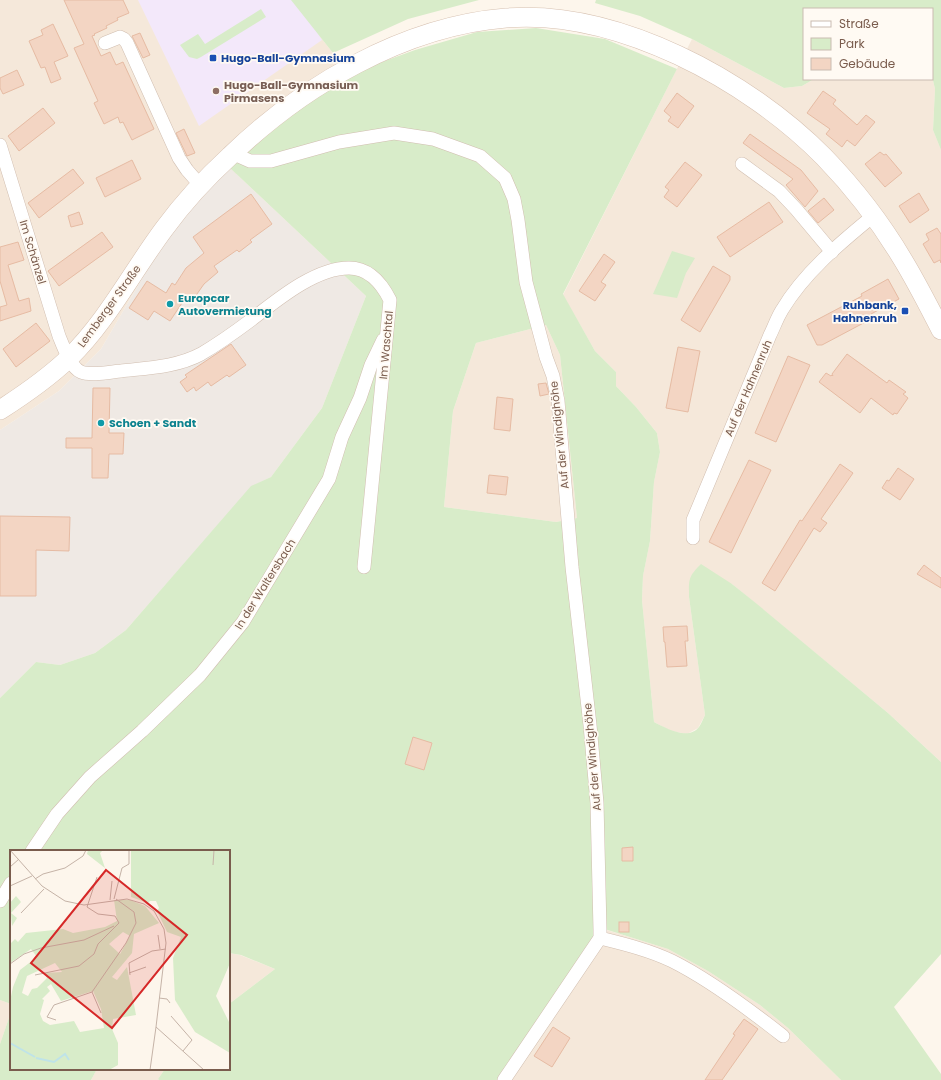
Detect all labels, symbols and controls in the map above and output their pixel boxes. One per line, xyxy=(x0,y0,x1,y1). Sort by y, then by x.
legend xyxy=(803,8,933,80)
text: Straße xyxy=(839,15,879,32)
text: Park xyxy=(839,35,866,52)
place label: Hugo-Ball-Gymnasium xyxy=(221,50,356,66)
marker: Hugo-Ball-Gymnasium xyxy=(208,53,218,63)
text: Gebäude xyxy=(839,55,895,72)
place label: Hugo-Ball-Gymnasium Pirmasens xyxy=(224,77,359,106)
marker: Hugo-Ball-Gymnasium Pirmasens xyxy=(211,86,221,96)
street label: Im Schänzel xyxy=(16,218,50,286)
street label: Lemberger Straße xyxy=(73,261,145,351)
place label: Europcar Autovermietung xyxy=(178,290,272,319)
place label: Ruhbank, Hahnenruh xyxy=(833,297,897,326)
marker: Europcar Autovermietung xyxy=(165,299,175,309)
marker: Ruhbank, Hahnenruh xyxy=(900,306,910,316)
street label: Im Waschtal xyxy=(375,310,397,380)
street label: Auf der Hahnenruh xyxy=(720,337,776,439)
street label: Auf der Windighöhe xyxy=(545,380,573,490)
place label: Schoen + Sandt xyxy=(109,415,197,431)
marker: Schoen + Sandt xyxy=(96,418,106,428)
street label: In der Waltersbach xyxy=(231,536,299,632)
street label: Auf der Windighöhe xyxy=(579,702,605,812)
inset map xyxy=(10,850,230,1070)

